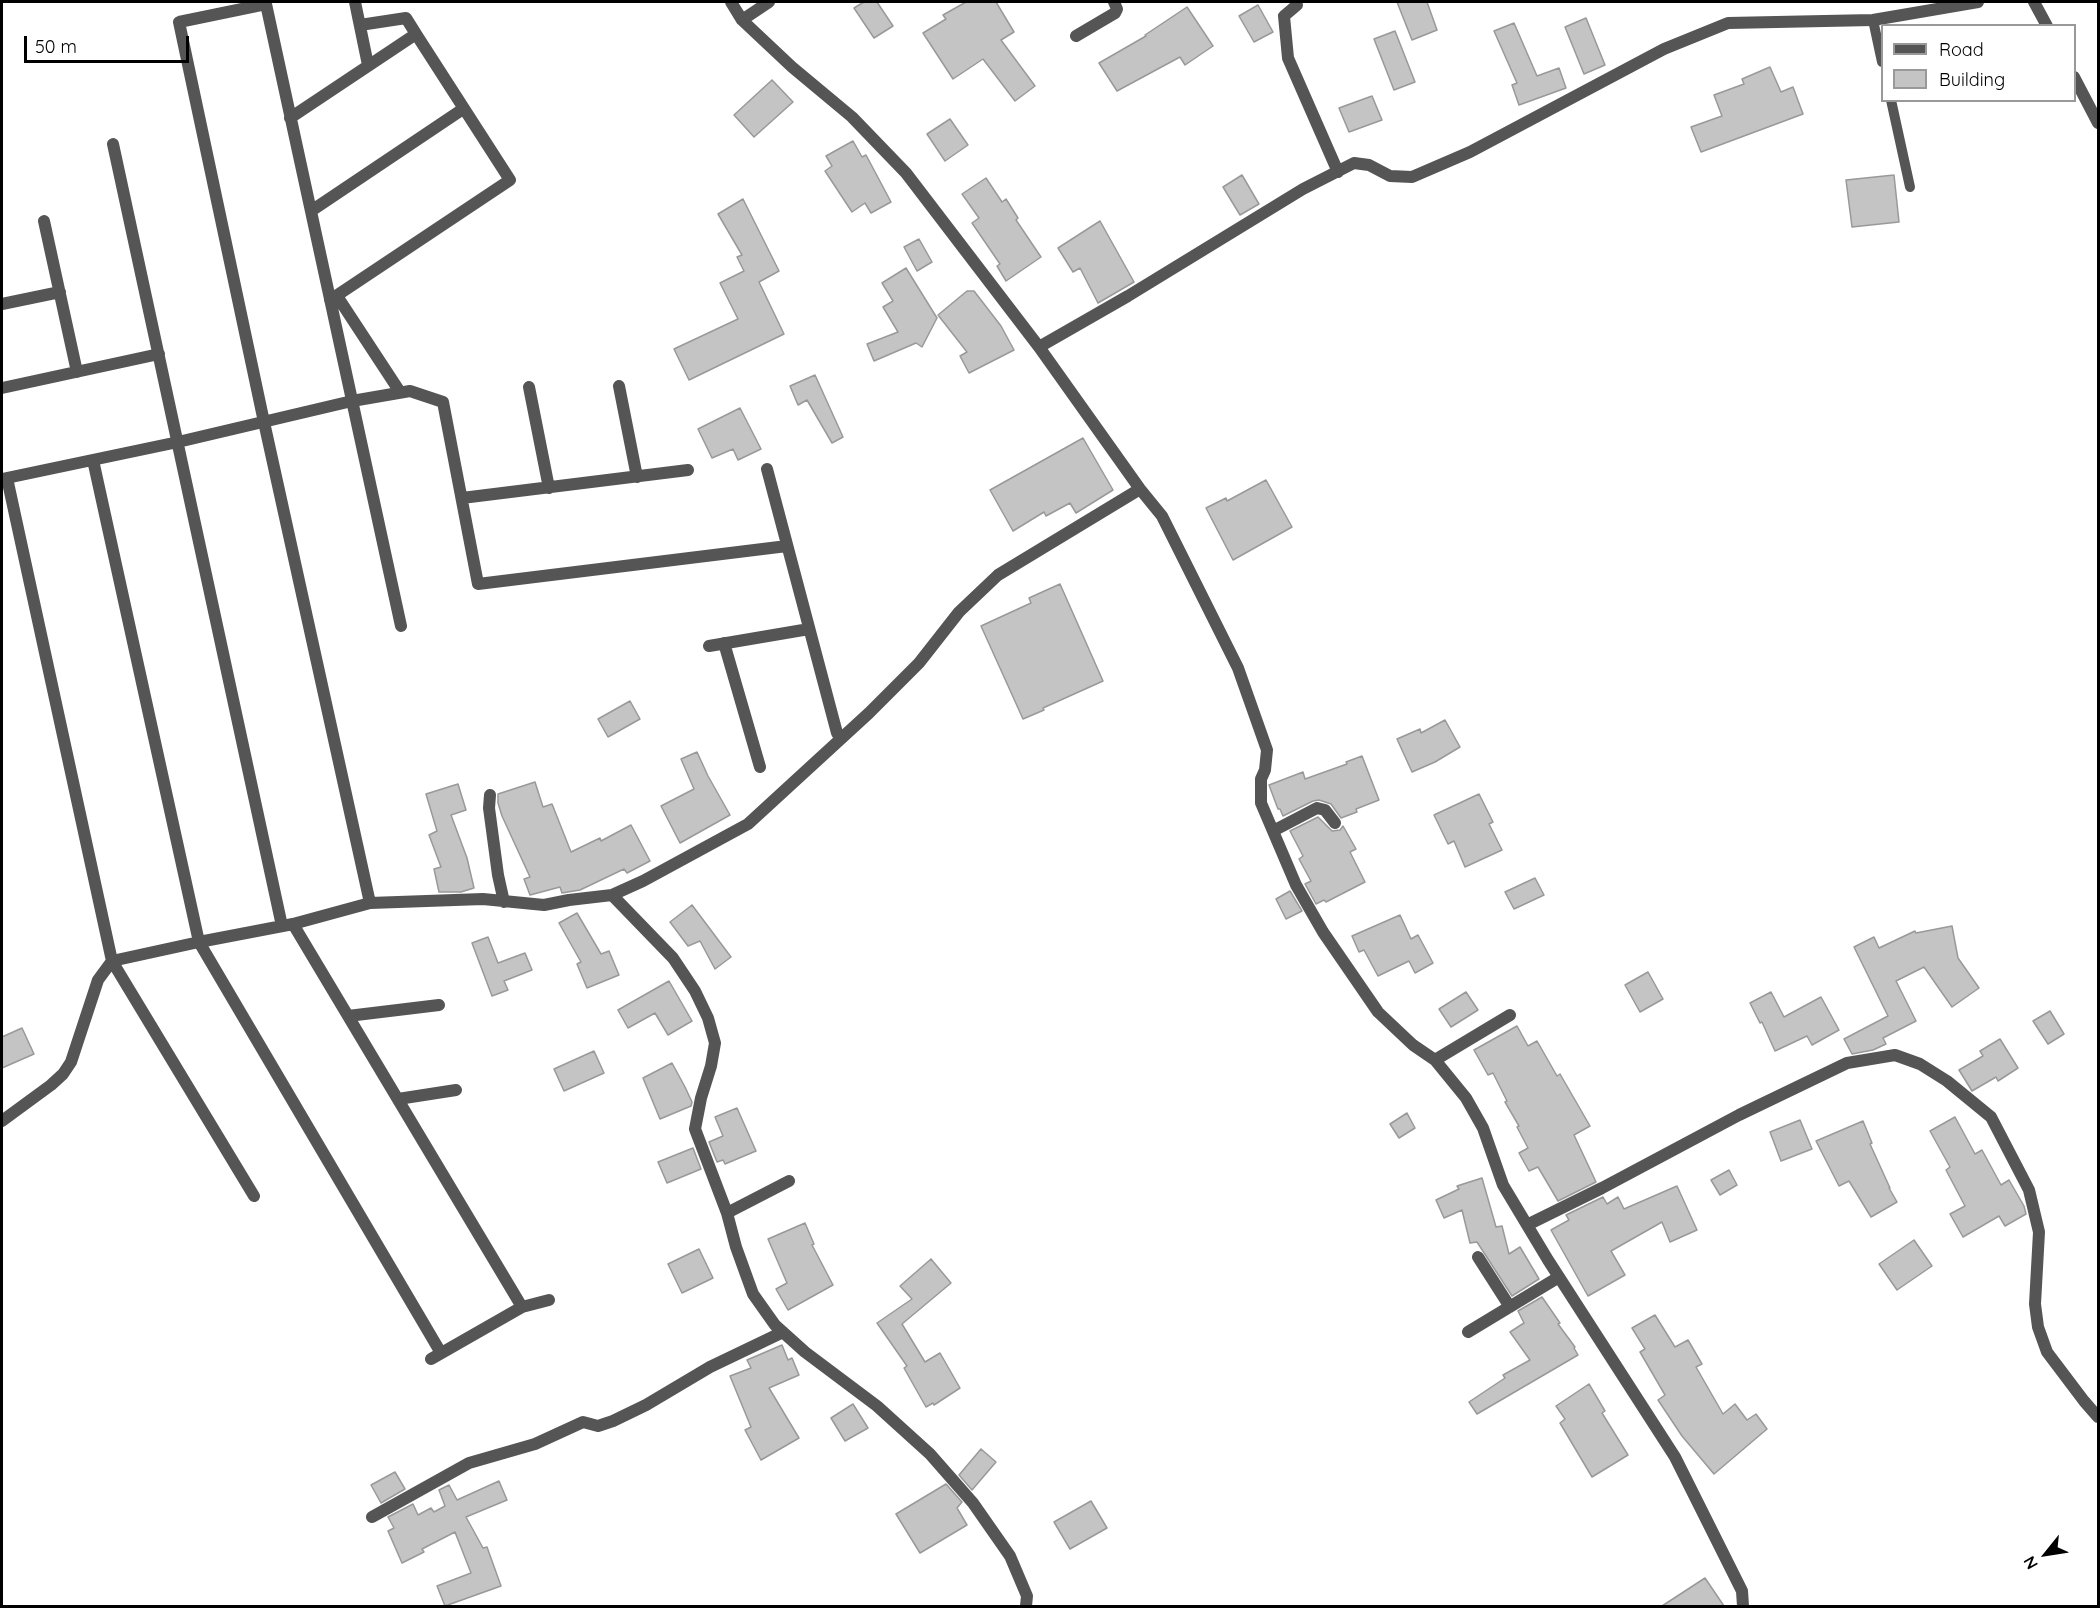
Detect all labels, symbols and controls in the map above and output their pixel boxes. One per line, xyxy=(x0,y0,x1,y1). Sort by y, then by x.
scale bar xyxy=(27,24,192,62)
legend xyxy=(1881,24,2076,102)
text: 50 m xyxy=(35,35,77,58)
text: Road xyxy=(1939,38,1984,61)
text: Building xyxy=(1939,68,2005,91)
north arrow xyxy=(2016,1524,2076,1584)
text: N xyxy=(2019,1553,2042,1573)

